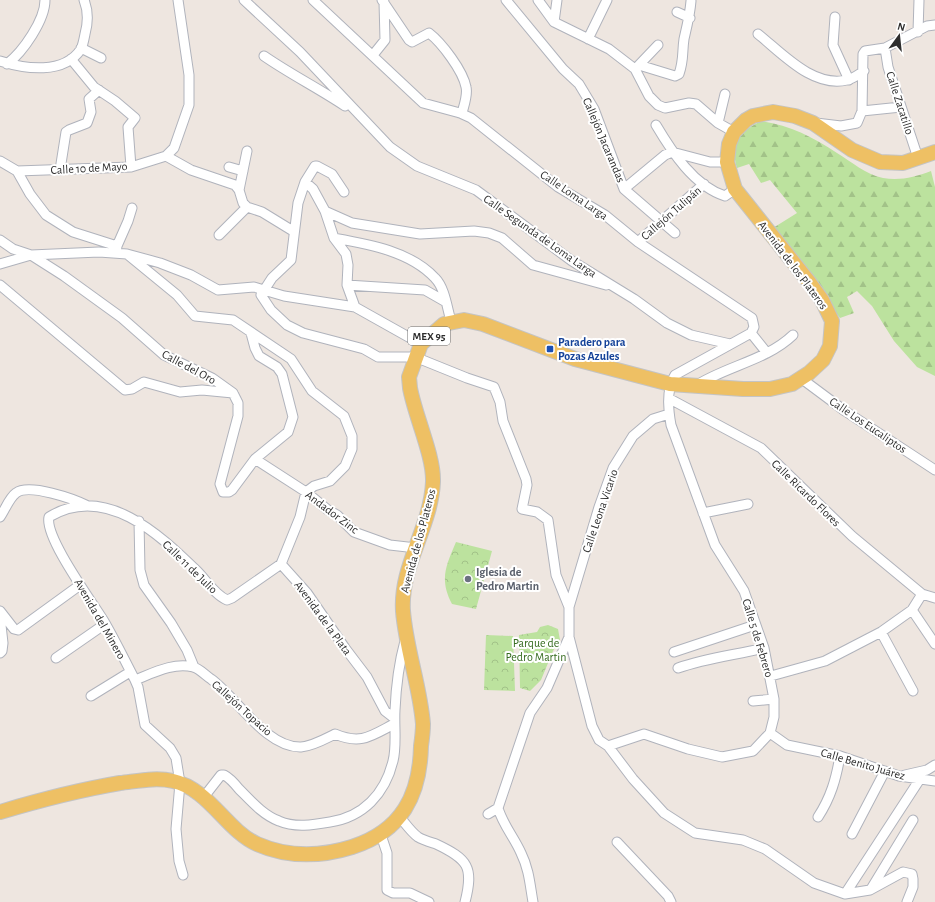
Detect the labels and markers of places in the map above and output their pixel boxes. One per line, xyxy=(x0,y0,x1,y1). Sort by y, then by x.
place label: Paradero para Pozas Azules xyxy=(558,336,626,362)
marker: Paradero para Pozas Azules xyxy=(545,344,555,354)
place label: Iglesia de Pedro Martin xyxy=(476,566,539,592)
marker: Iglesia de Pedro Martin xyxy=(463,574,473,584)

